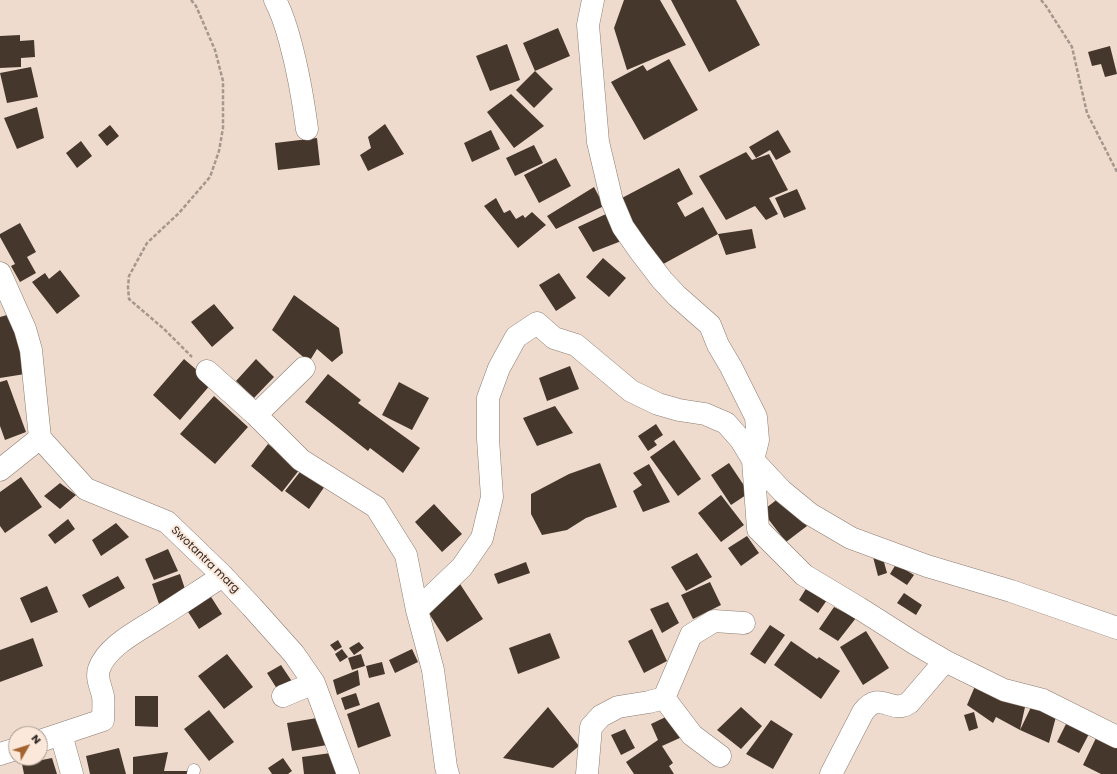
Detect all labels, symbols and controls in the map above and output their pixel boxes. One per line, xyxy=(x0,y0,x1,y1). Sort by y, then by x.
street label: Swotantra marg xyxy=(168,524,242,596)
north arrow xyxy=(8,726,48,766)
text: N xyxy=(28,731,45,747)

